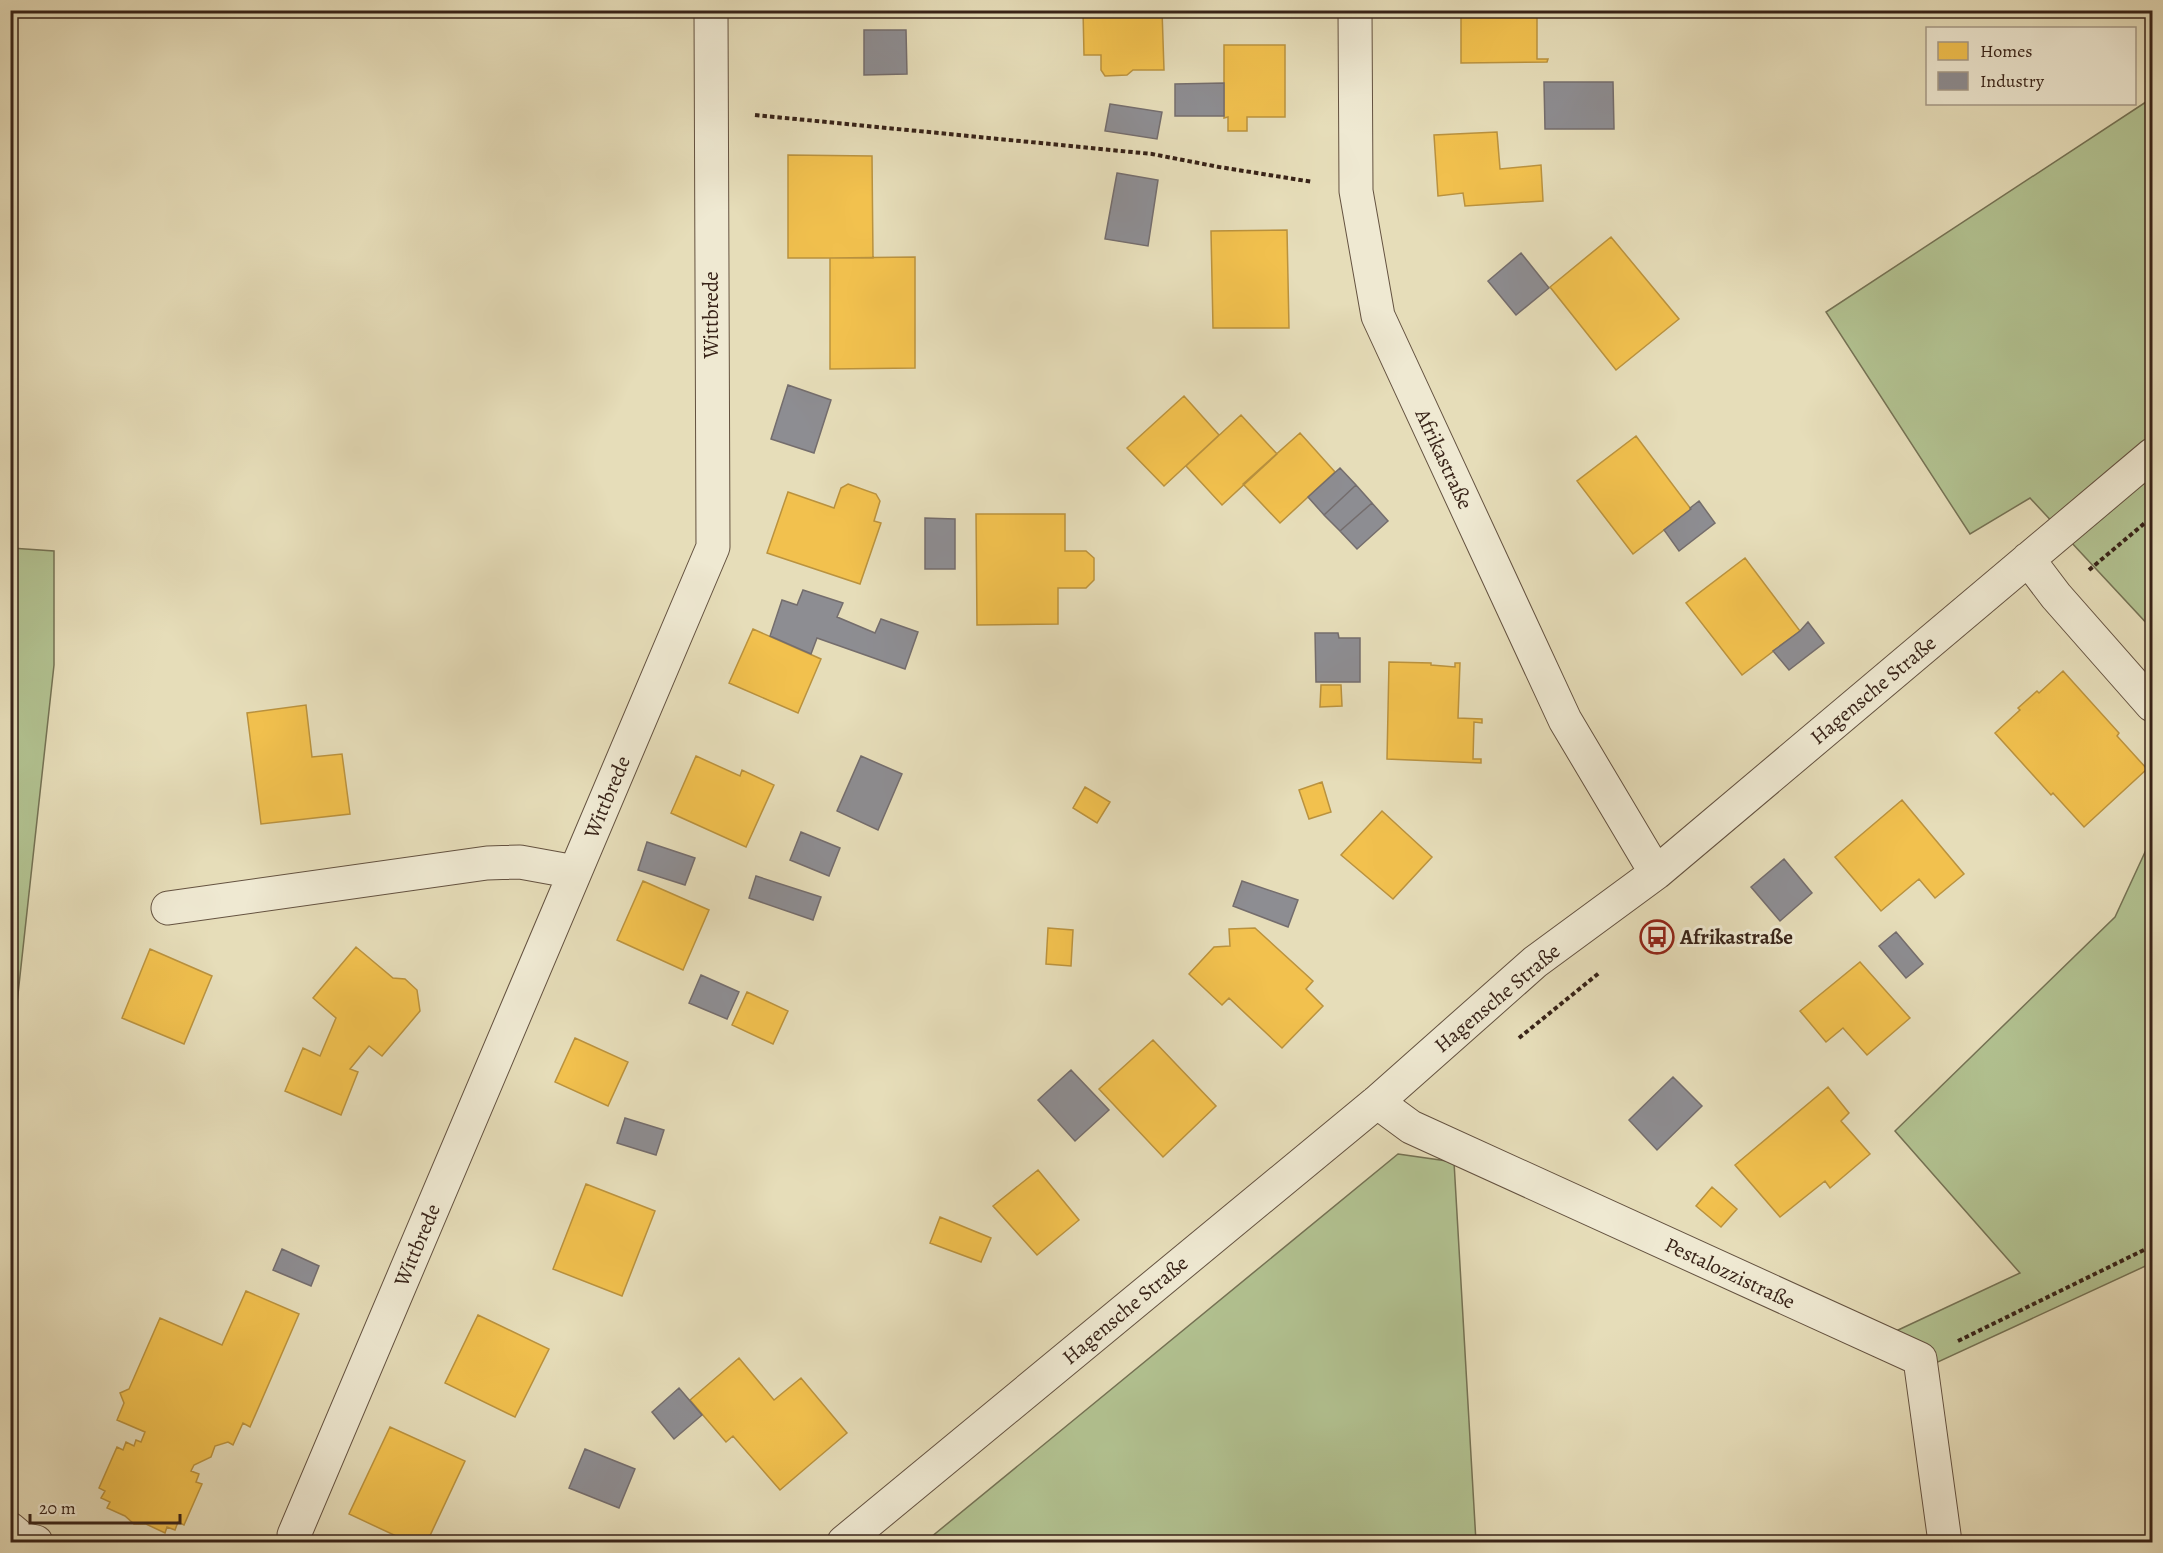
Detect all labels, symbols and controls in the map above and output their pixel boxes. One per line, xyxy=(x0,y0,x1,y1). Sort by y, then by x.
legend xyxy=(1926,27,2136,105)
text: Homes xyxy=(1980,39,2032,63)
text: Industry xyxy=(1980,69,2045,93)
street label: Wittbrede xyxy=(697,271,725,360)
street label: Afrikastraße xyxy=(1408,403,1479,514)
street label: Hagensche Straße xyxy=(1804,629,1942,751)
street label: Wittbrede xyxy=(577,751,637,843)
bus stop icon: Afrikastraße xyxy=(1639,919,1675,955)
place label: Afrikastraße xyxy=(1679,923,1793,951)
street label: Hagensche Straße xyxy=(1428,937,1566,1059)
street label: Wittbrede xyxy=(387,1199,447,1291)
street label: Pestalozzistraße xyxy=(1660,1231,1800,1315)
street label: Hagensche Straße xyxy=(1056,1249,1194,1371)
scale bar xyxy=(30,1487,180,1525)
text: 20 m xyxy=(39,1496,76,1520)

